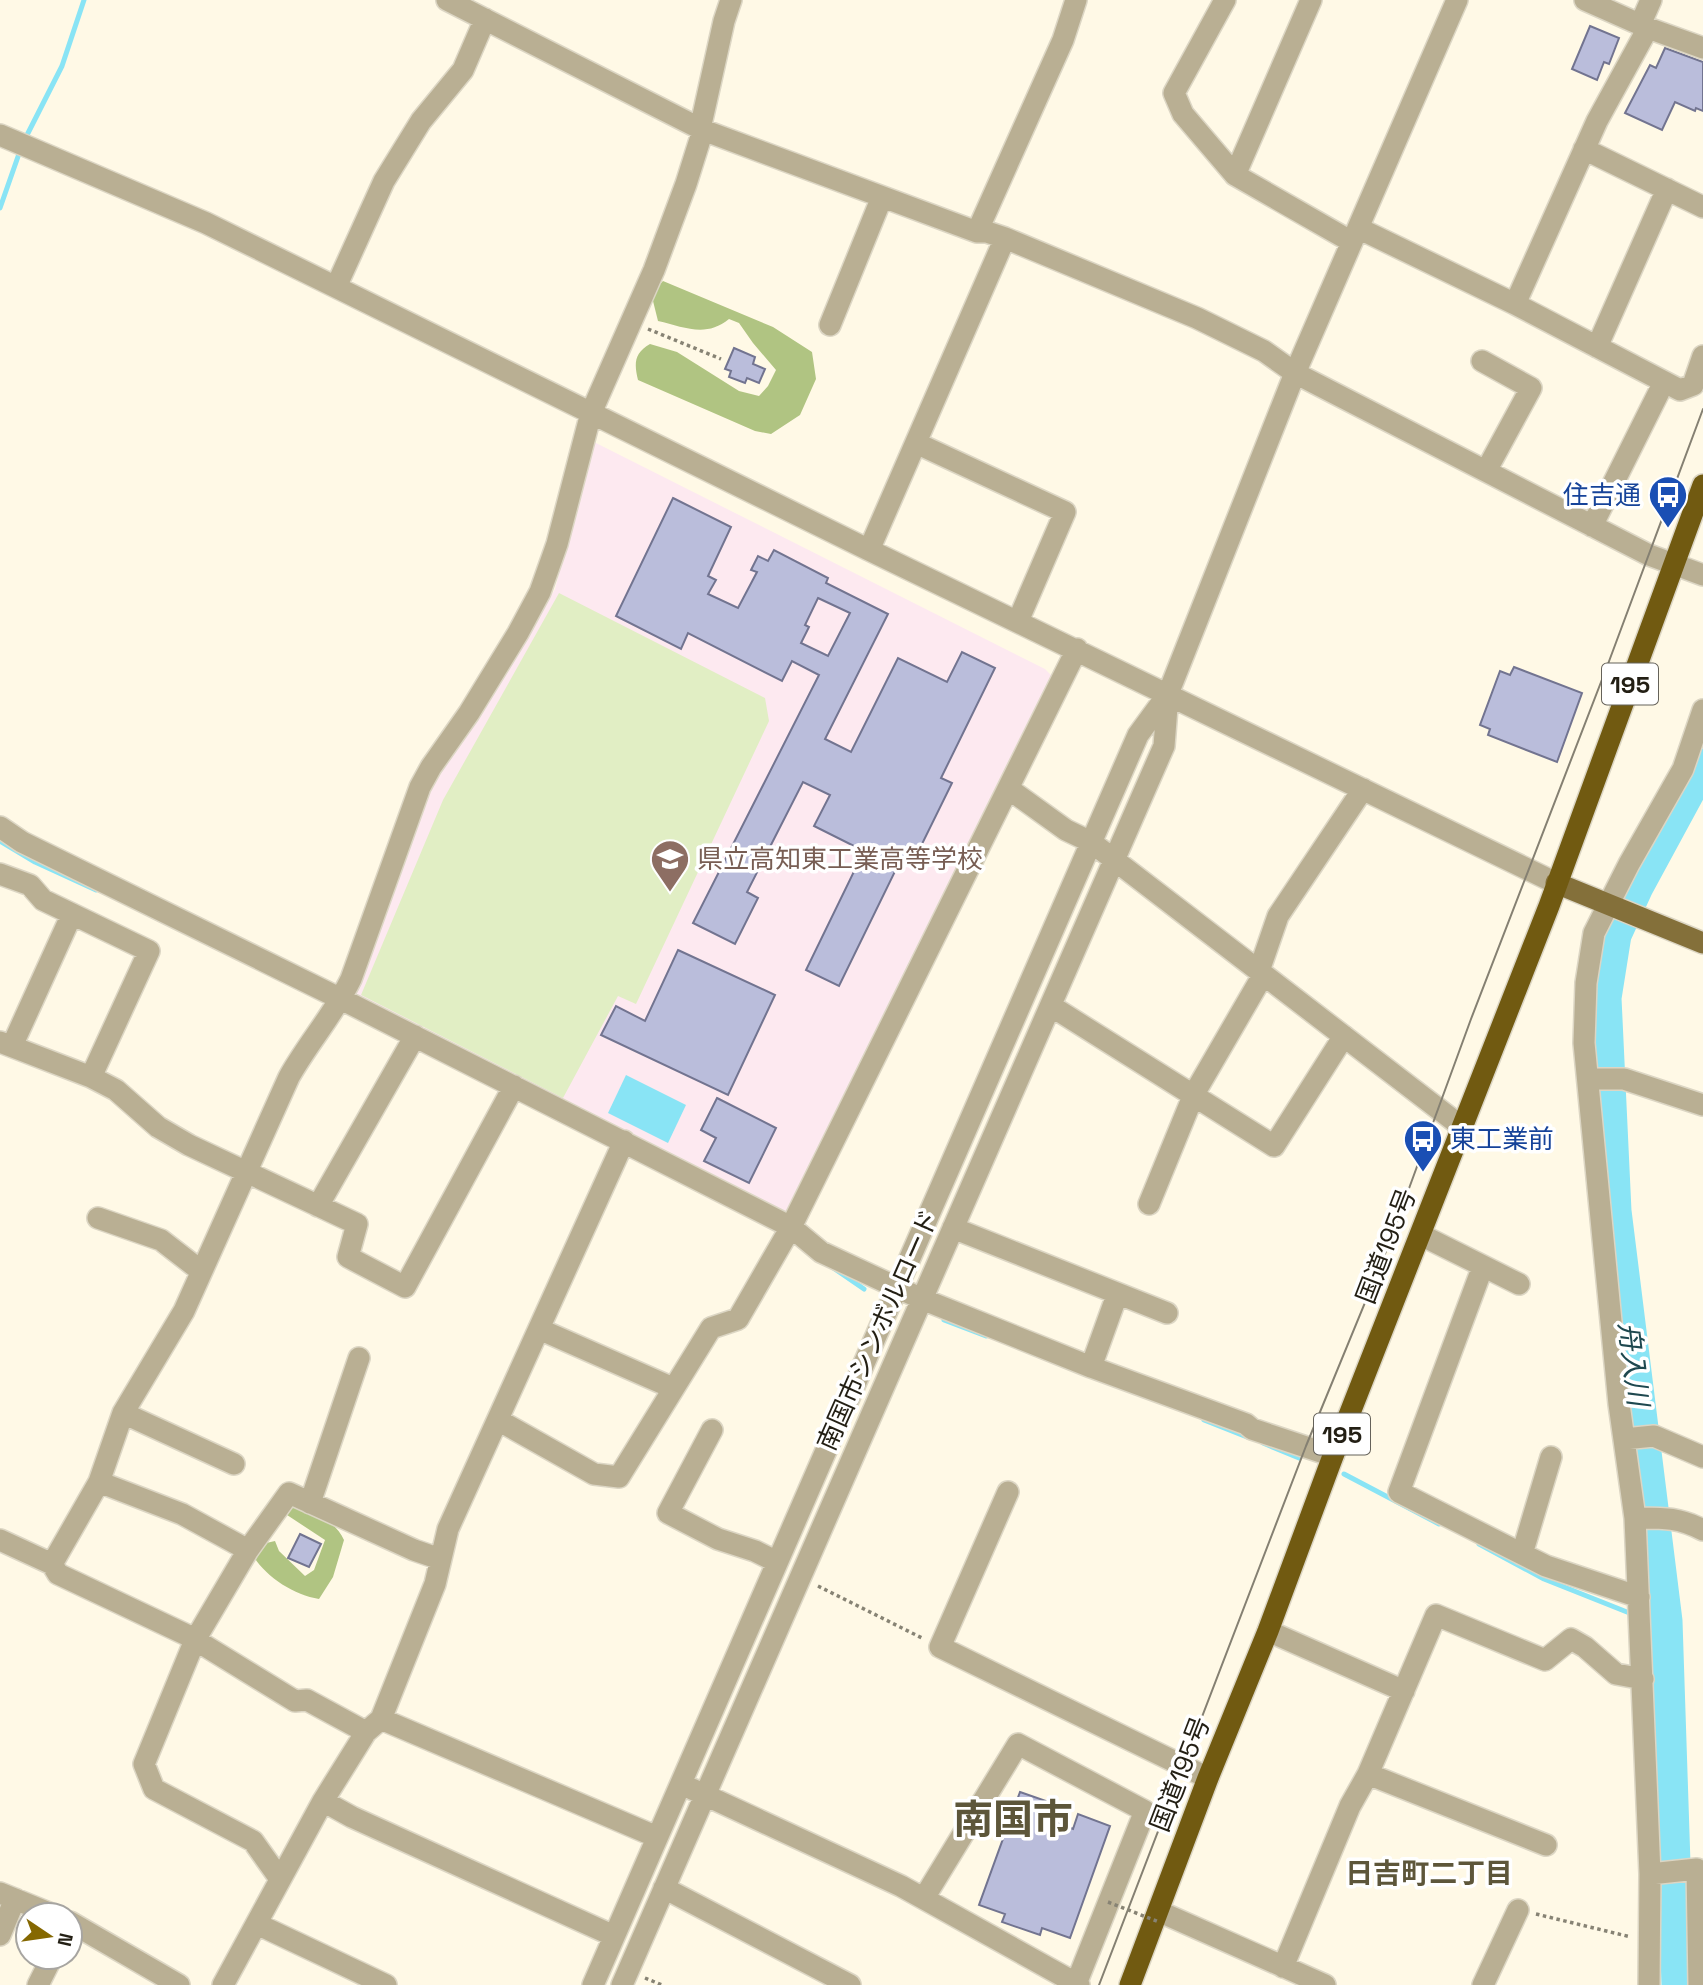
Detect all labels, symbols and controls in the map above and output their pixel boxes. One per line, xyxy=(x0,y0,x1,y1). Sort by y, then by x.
bus stop icon: 住吉通 xyxy=(1647,474,1689,529)
place label: 住吉通 xyxy=(1563,478,1641,512)
road number: 195 xyxy=(1602,664,1658,704)
school or university icon: 県立高知東工業高等学校 xyxy=(649,838,691,893)
place label: 県立高知東工業高等学校 xyxy=(697,842,983,876)
bus stop icon: 東工業前 xyxy=(1402,1118,1444,1173)
place label: 東工業前 xyxy=(1450,1122,1554,1156)
street label: 国道195号 xyxy=(1349,1184,1423,1308)
street label: 南国市シンボルロード xyxy=(810,1204,946,1456)
water label: 舟入川 xyxy=(1611,1320,1657,1411)
road number: 195 xyxy=(1314,1414,1370,1454)
street label: 国道195号 xyxy=(1143,1712,1217,1836)
district label: 南国市 xyxy=(953,1794,1073,1845)
district label: 日吉町二丁目 xyxy=(1345,1855,1513,1891)
north arrow xyxy=(14,1901,84,1971)
text: N xyxy=(51,1931,79,1949)

